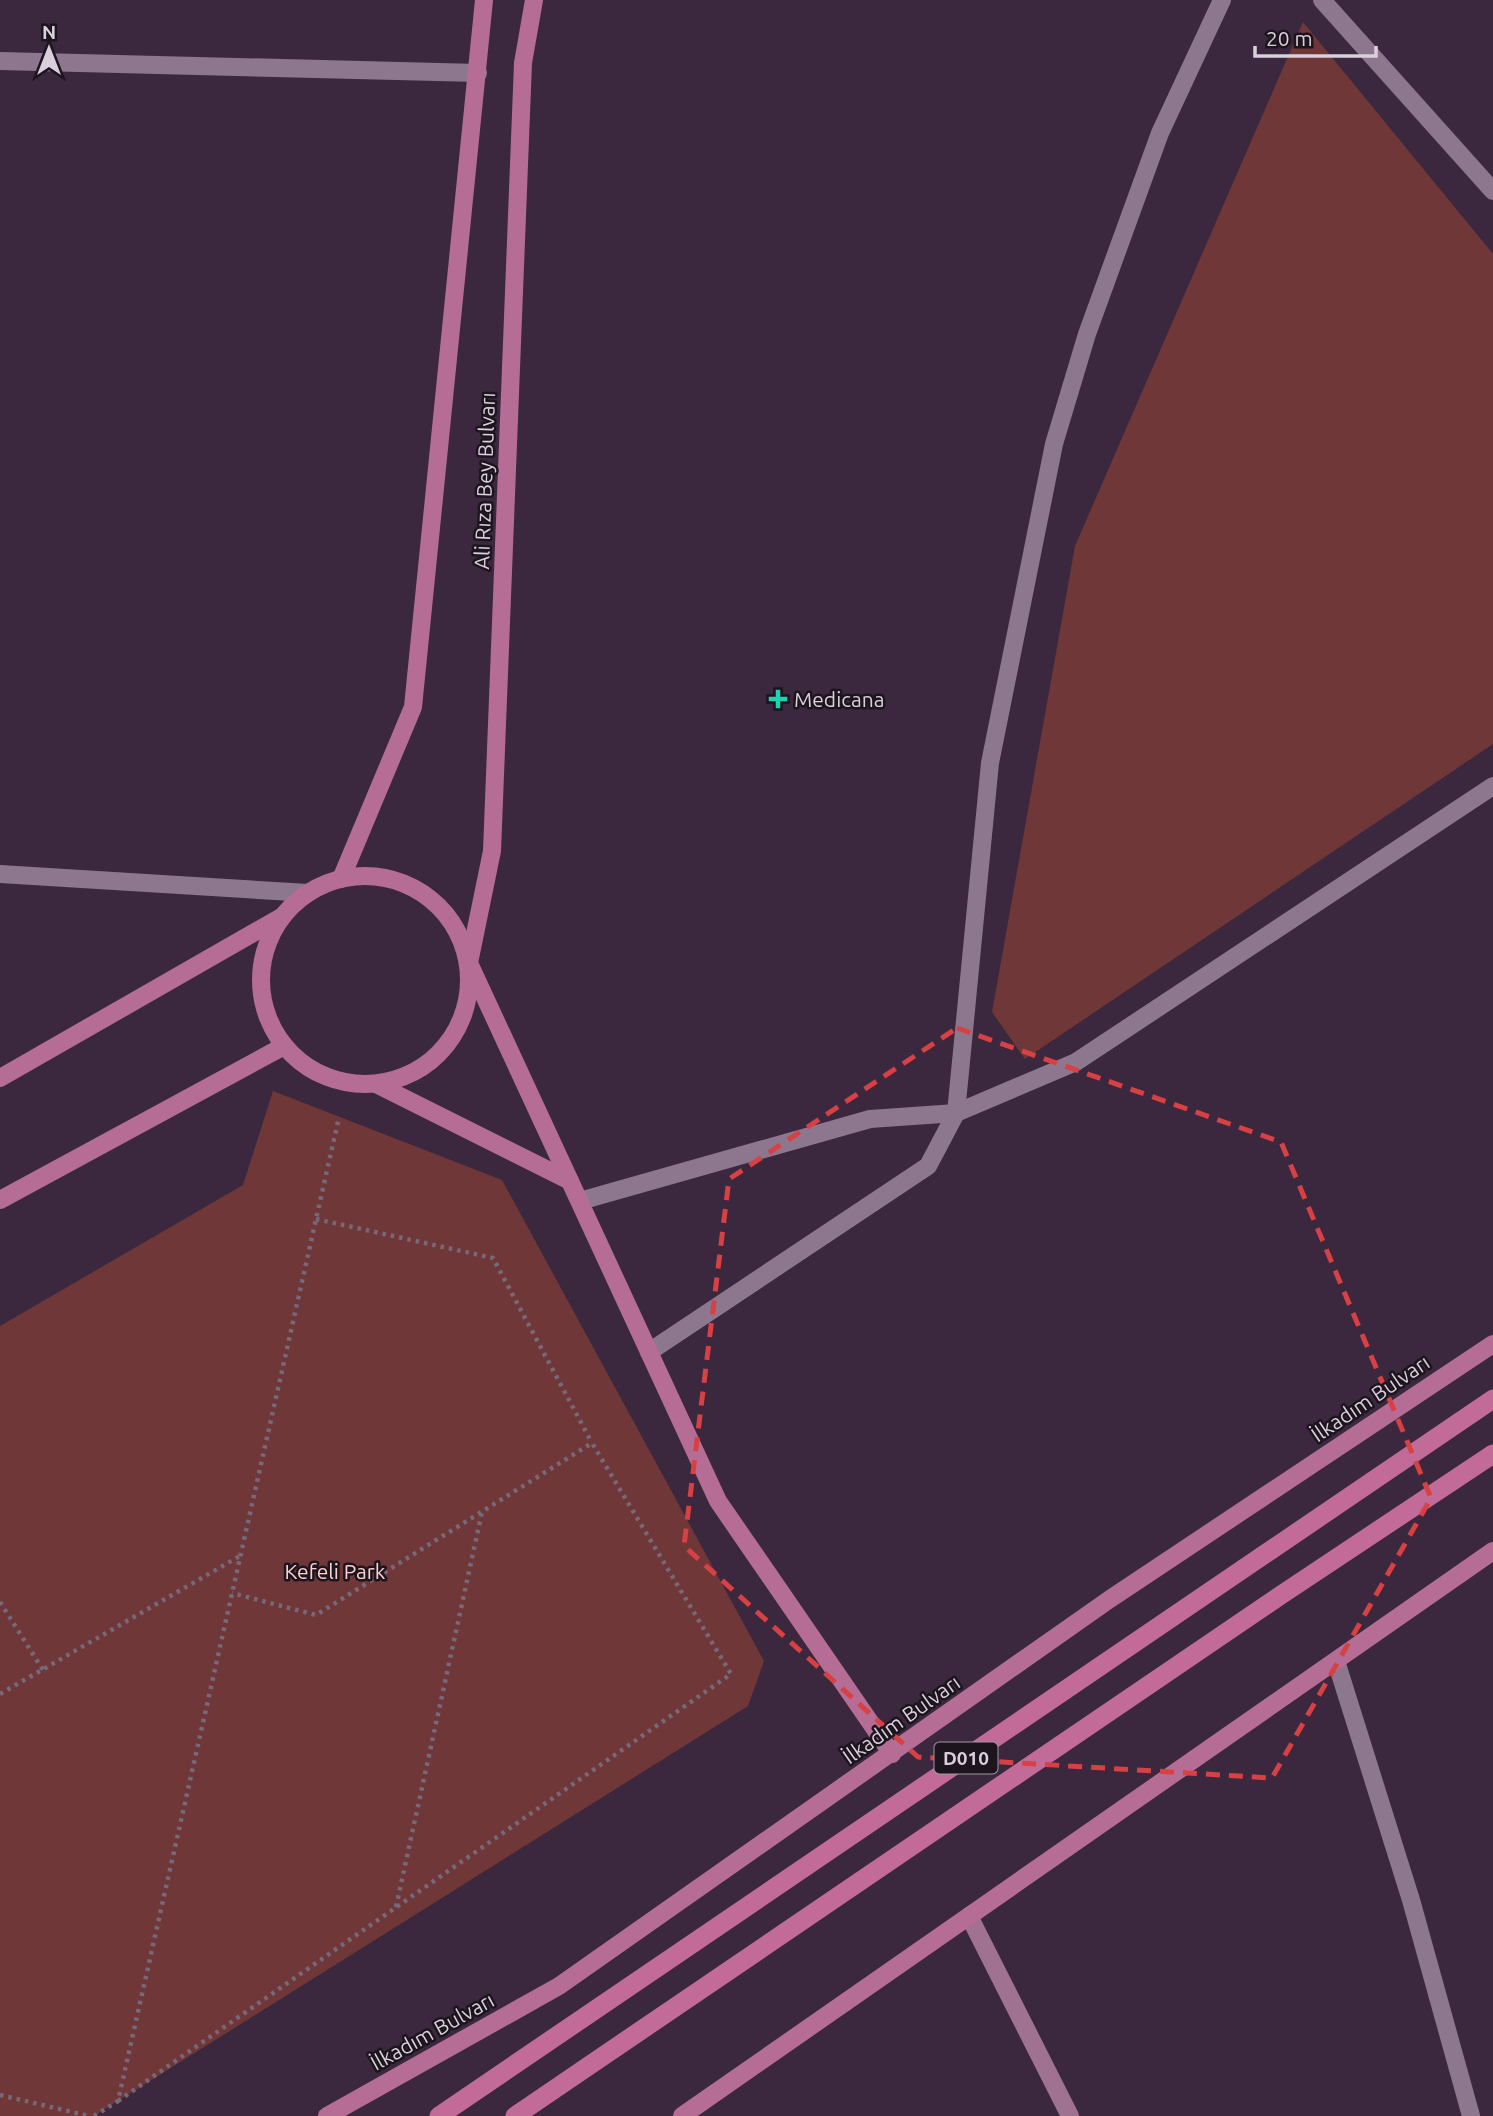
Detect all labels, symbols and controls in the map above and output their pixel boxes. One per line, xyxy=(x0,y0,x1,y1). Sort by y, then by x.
north arrow xyxy=(14,14,84,84)
scale bar xyxy=(1255,14,1376,58)
text: N xyxy=(42,21,56,43)
text: 20 m xyxy=(1266,26,1313,50)
street label: Ali Rıza Bey Bulvarı xyxy=(469,392,499,570)
place label: Medicana xyxy=(794,687,885,711)
marker: Medicana xyxy=(768,689,788,709)
street label: İlkadım Bulvarı xyxy=(1306,1350,1434,1446)
park label: Kefeli Park xyxy=(285,1559,386,1583)
street label: İlkadım Bulvarı xyxy=(838,1670,964,1768)
road number: D010 xyxy=(934,1742,998,1774)
street label: İlkadım Bulvarı xyxy=(366,1987,498,2075)

